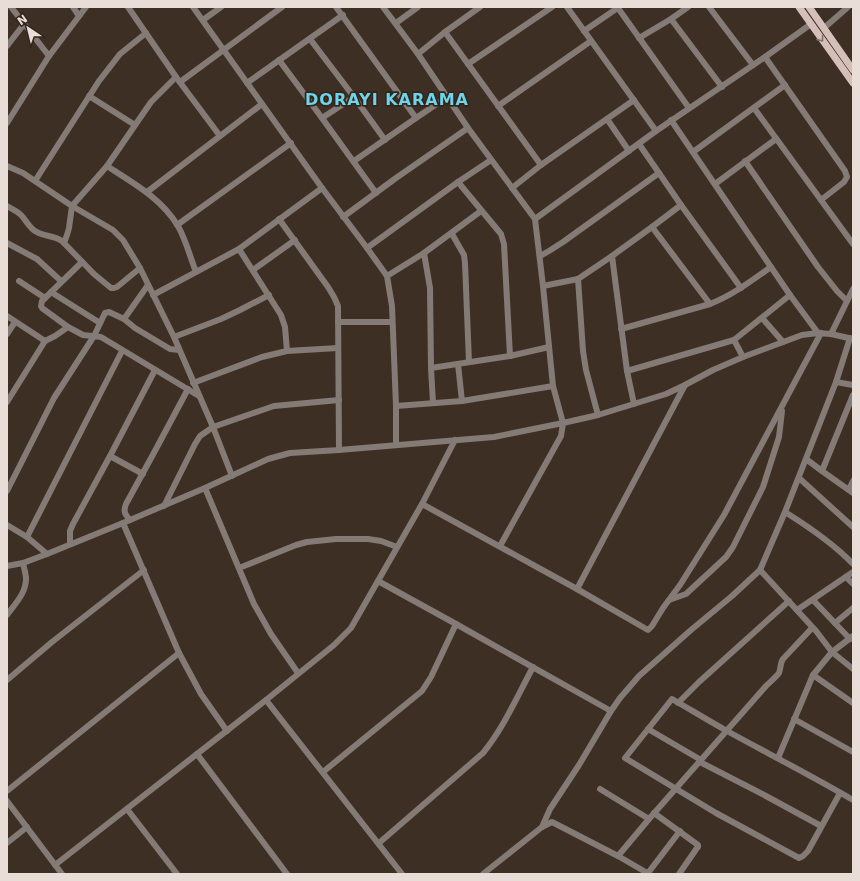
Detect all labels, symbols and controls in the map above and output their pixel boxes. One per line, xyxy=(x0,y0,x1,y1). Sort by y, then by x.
north arrow xyxy=(8,8,48,48)
text: N xyxy=(15,12,30,28)
one-way arrow xyxy=(817,35,824,42)
district label: DORAYI KARAMA xyxy=(305,90,469,109)

